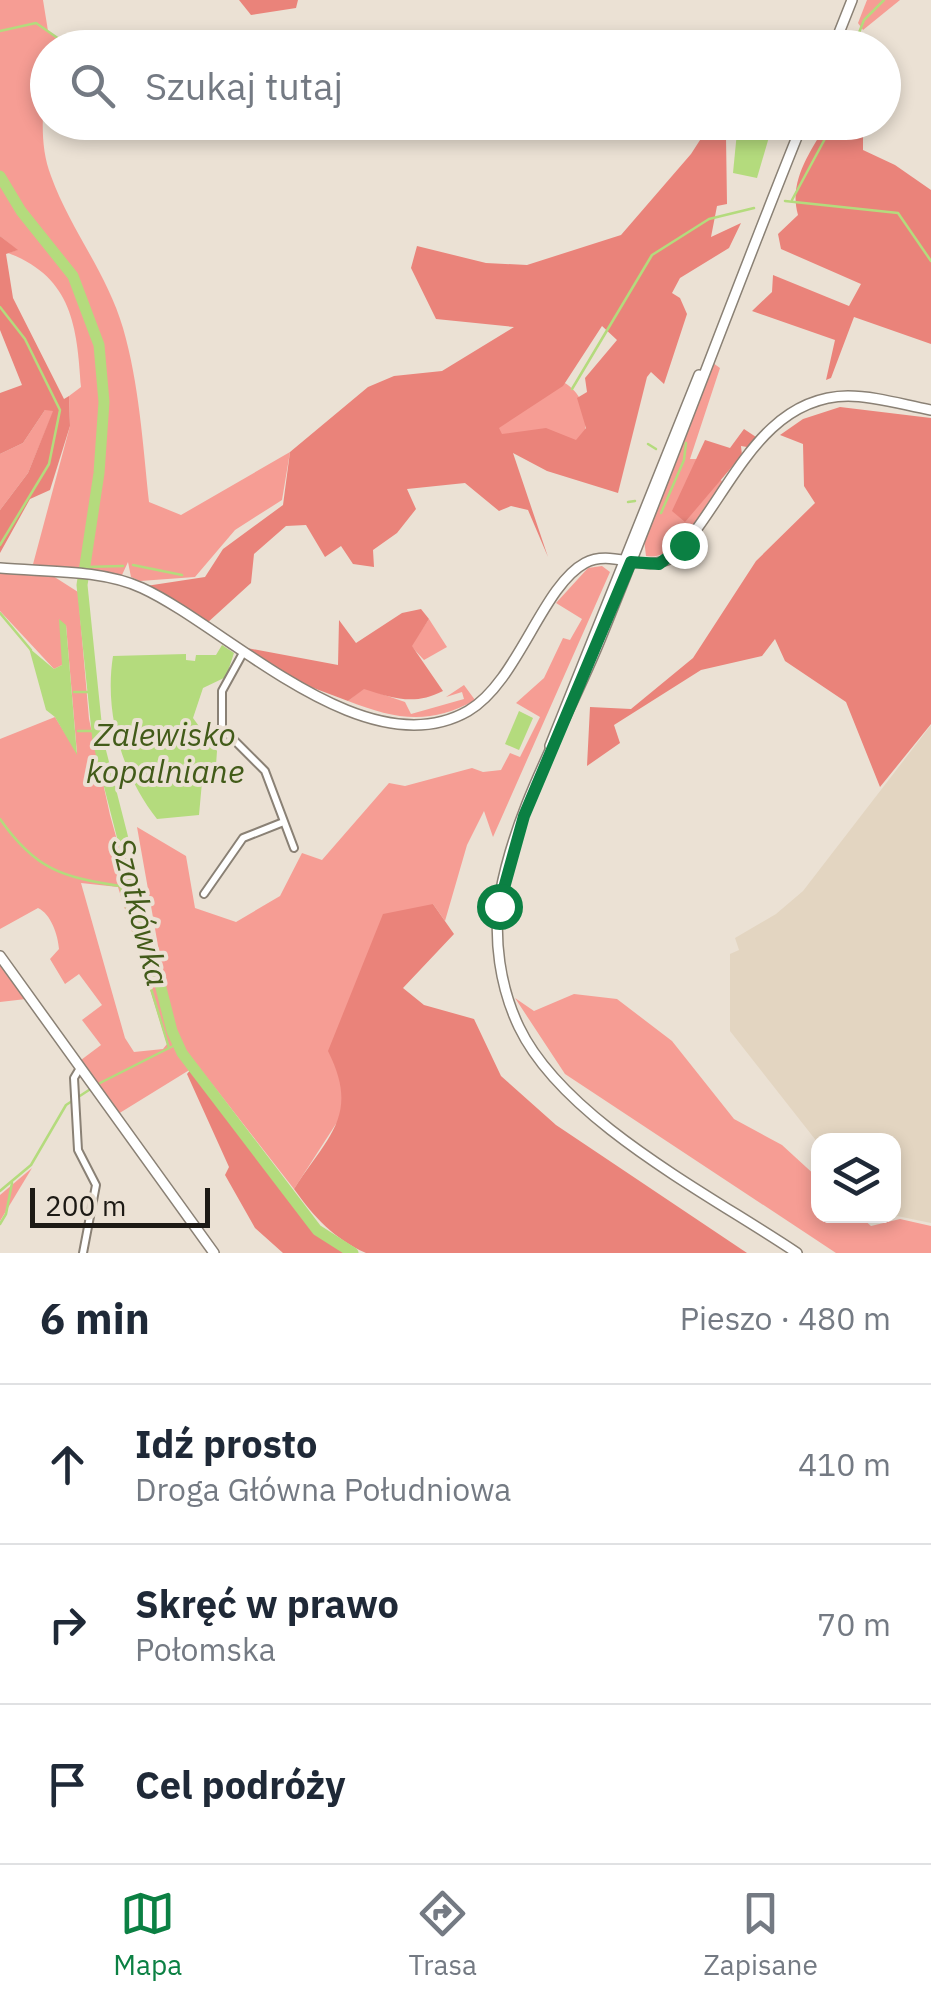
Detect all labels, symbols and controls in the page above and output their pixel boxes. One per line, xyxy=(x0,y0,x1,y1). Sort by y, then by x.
search box xyxy=(30,30,901,140)
icon: search xyxy=(65,58,120,113)
text: Szukaj tutaj xyxy=(145,61,343,110)
route end xyxy=(662,523,708,569)
water label: Zalewisko kopalniane xyxy=(86,713,244,792)
water label: Szotkówka xyxy=(102,833,180,991)
route start xyxy=(477,884,523,930)
map controls xyxy=(811,1133,901,1223)
button: layers xyxy=(811,1133,901,1223)
scale bar xyxy=(30,1183,210,1228)
text: 200 m xyxy=(45,1187,126,1224)
text: 6 min xyxy=(40,1291,150,1346)
text: Pieszo · 480 m xyxy=(680,1297,891,1339)
text: Idź prosto xyxy=(135,1419,317,1468)
icon: ahead xyxy=(40,1437,95,1492)
text: 410 m xyxy=(798,1443,891,1485)
text: Droga Główna Południowa xyxy=(135,1468,511,1510)
text: Skręć w prawo xyxy=(135,1579,399,1628)
icon: right xyxy=(40,1597,95,1652)
text: 70 m xyxy=(817,1603,891,1645)
text: Połomska xyxy=(135,1628,276,1670)
icon: arrive xyxy=(40,1757,95,1812)
text: Cel podróży xyxy=(135,1760,345,1809)
tab: Mapa xyxy=(113,1886,182,1983)
tab: Trasa xyxy=(409,1886,477,1983)
tab: Zapisane xyxy=(703,1886,818,1983)

